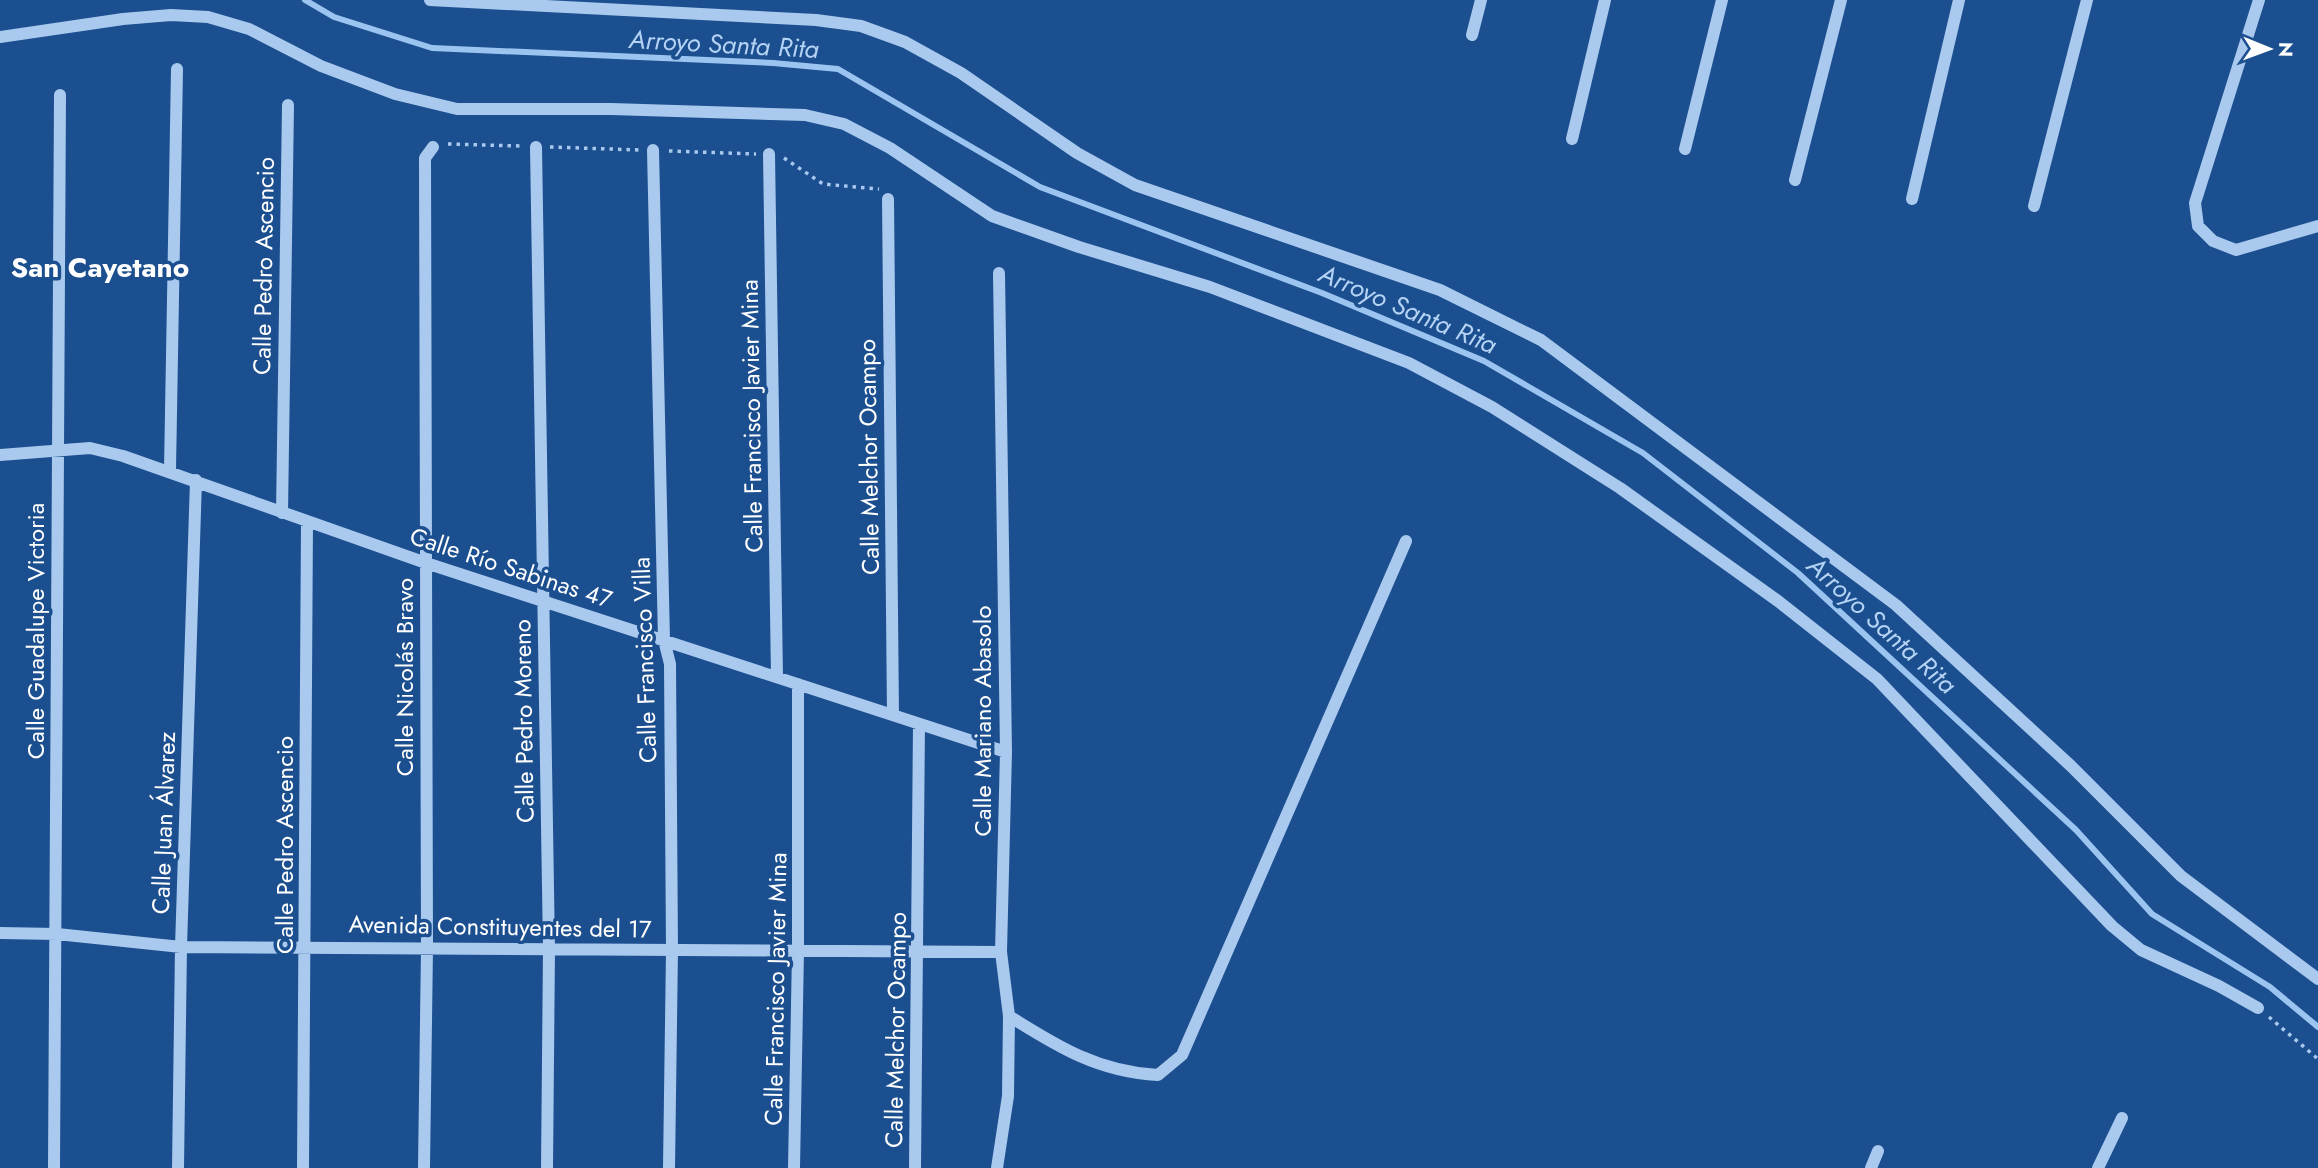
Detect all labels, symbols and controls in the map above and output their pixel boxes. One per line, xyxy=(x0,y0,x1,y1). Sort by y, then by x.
north arrow xyxy=(2234,14,2304,84)
water label: Arroyo Santa Rita xyxy=(627,20,821,68)
text: N xyxy=(2272,42,2299,57)
street label: Calle Pedro Ascencio xyxy=(244,157,283,375)
district label: San Cayetano xyxy=(11,247,189,288)
water label: Arroyo Santa Rita xyxy=(1312,254,1503,364)
street label: Calle Francisco Javier Mina xyxy=(732,279,771,553)
street label: Calle Melchor Ocampo xyxy=(849,339,888,575)
street label: Calle Guadalupe Victoria xyxy=(18,503,53,759)
street label: Calle Río Sabinas 47 xyxy=(406,518,617,617)
water label: Arroyo Santa Rita xyxy=(1798,547,1966,703)
street label: Calle Francisco Villa xyxy=(623,556,666,764)
street label: Calle Nicolás Bravo xyxy=(387,578,422,776)
street label: Calle Mariano Abasolo xyxy=(965,606,1000,836)
street label: Calle Pedro Moreno xyxy=(504,619,543,823)
street label: Calle Juan Álvarez xyxy=(143,731,184,915)
street label: Calle Pedro Ascencio xyxy=(267,736,302,954)
street label: Calle Francisco Javier Mina xyxy=(756,852,795,1126)
street label: Avenida Constituyentes del 17 xyxy=(348,906,652,947)
street label: Calle Melchor Ocampo xyxy=(876,912,915,1148)

